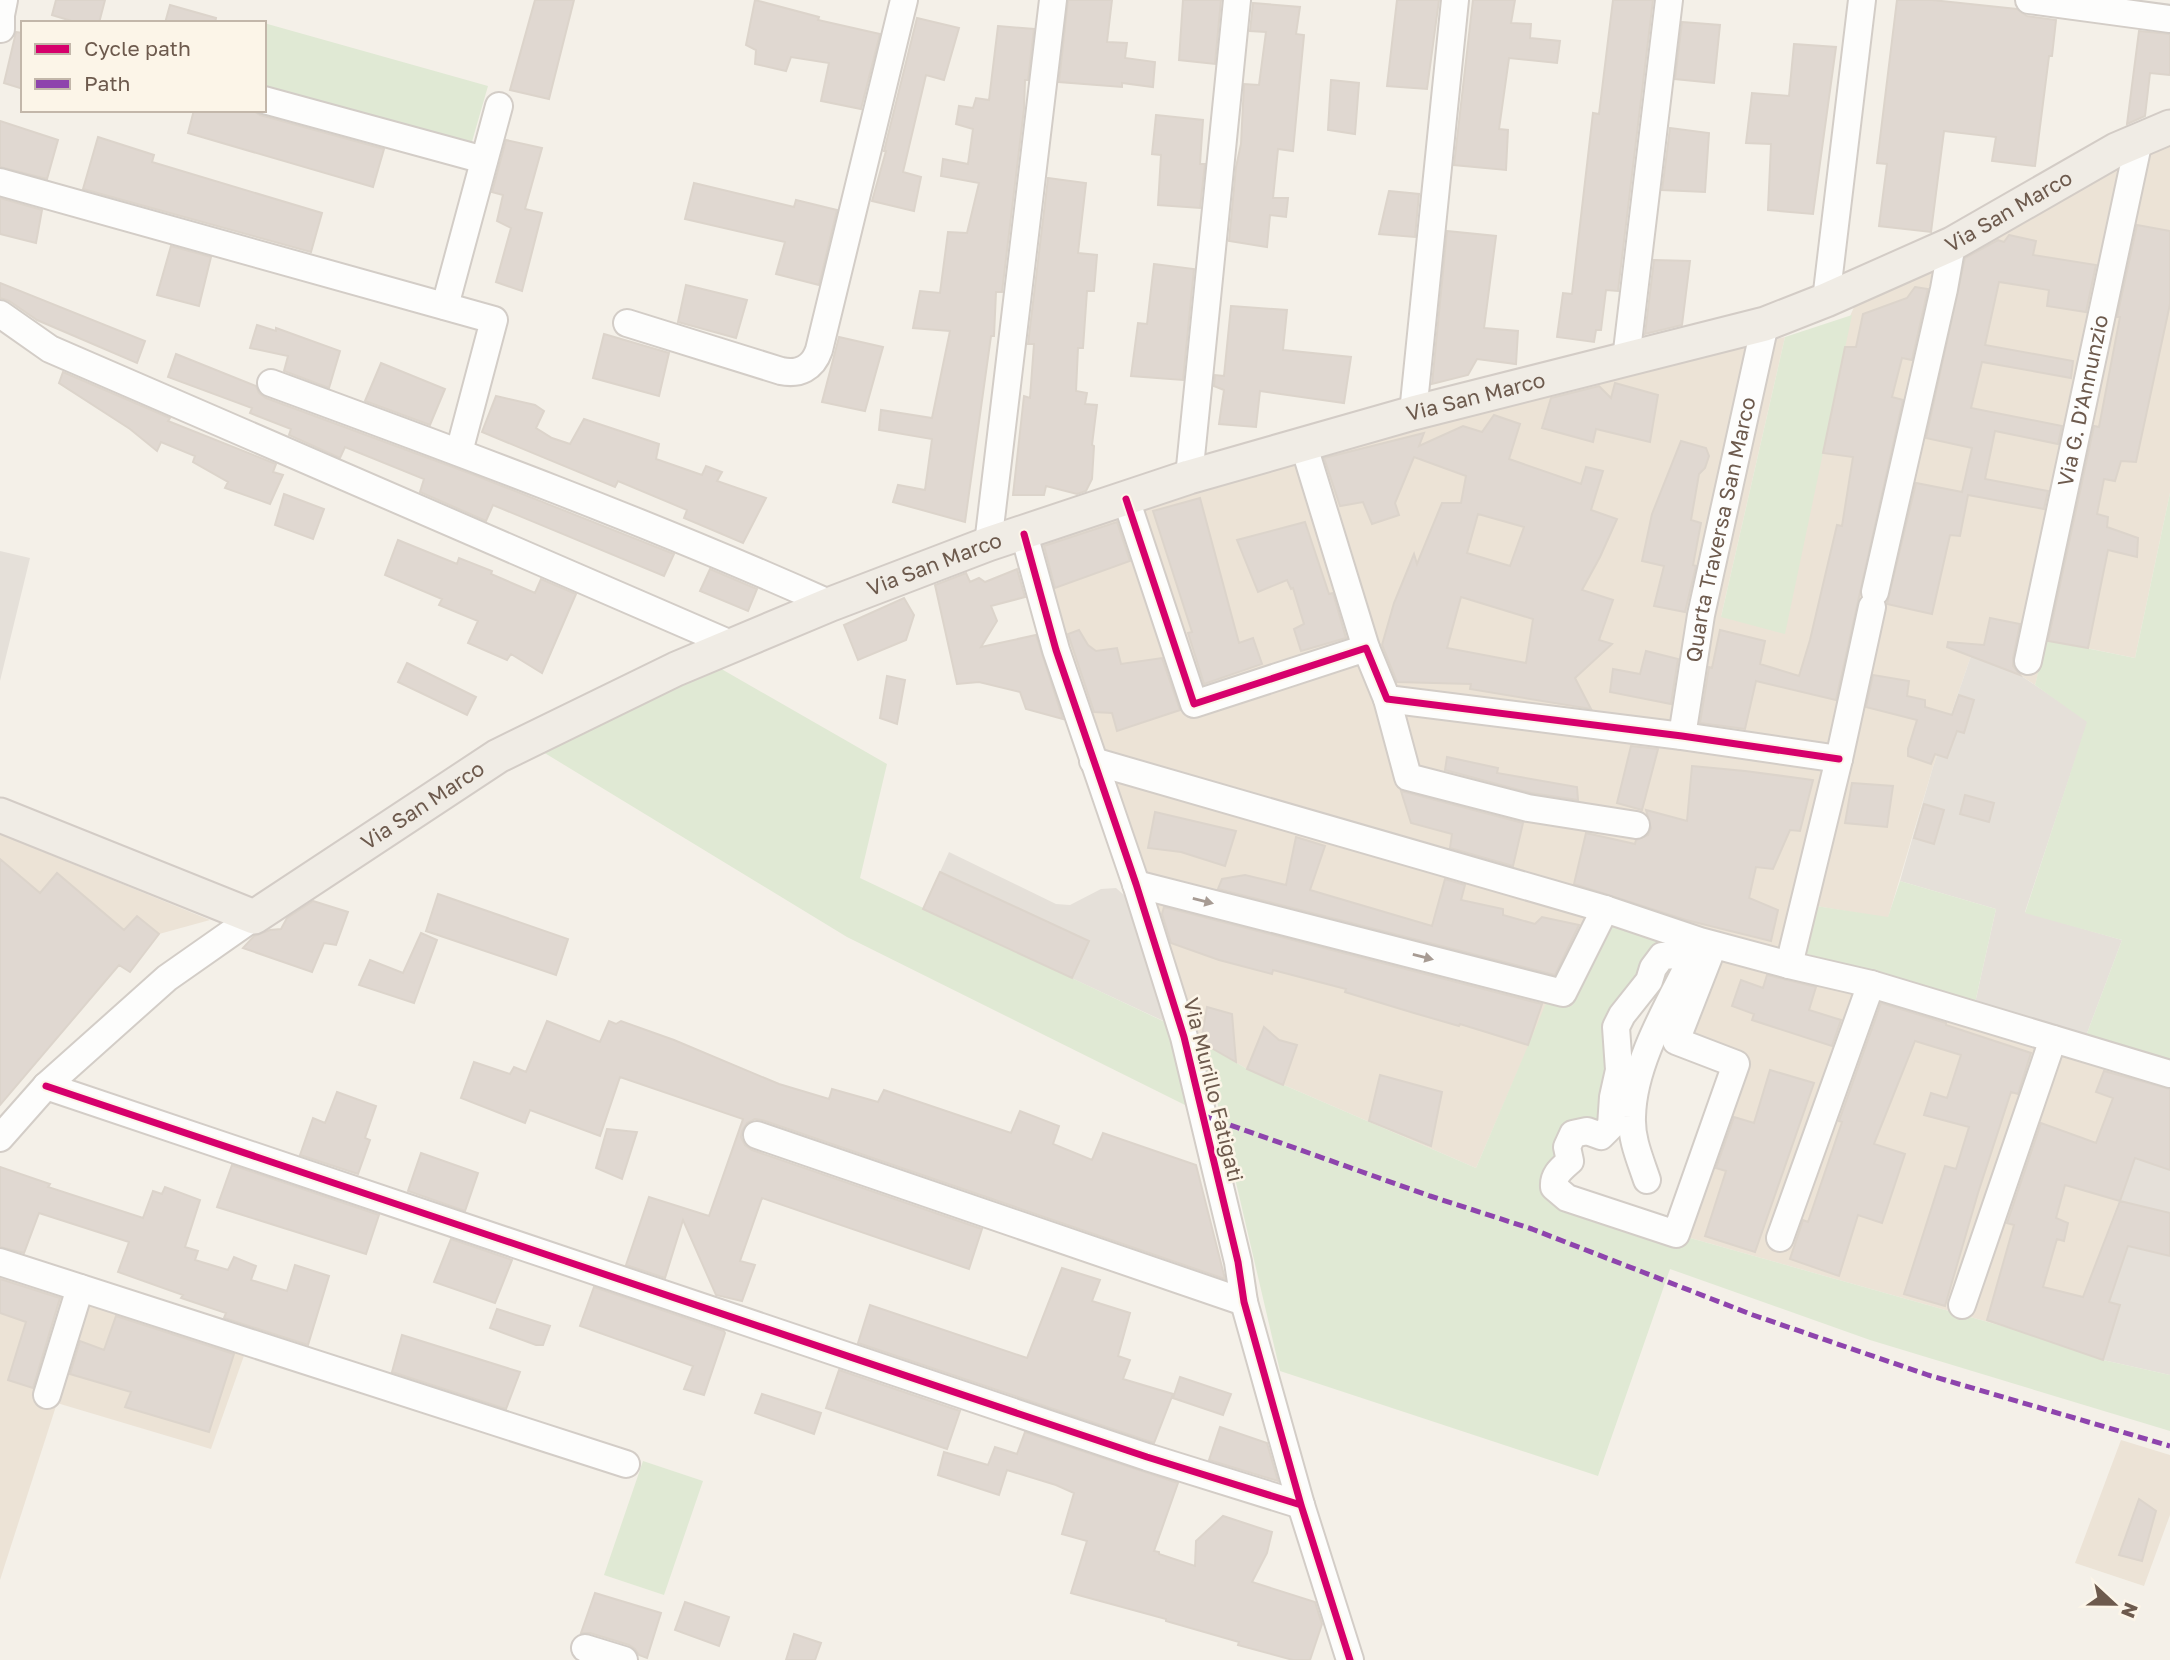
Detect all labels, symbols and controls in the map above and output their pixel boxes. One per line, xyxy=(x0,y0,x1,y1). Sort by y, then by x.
legend xyxy=(21,21,266,112)
text: Cycle path xyxy=(84,35,191,61)
text: Path xyxy=(84,70,131,96)
street label: Via San Marco xyxy=(1940,164,2076,257)
street label: Via G. D'Annunzio xyxy=(2052,312,2113,489)
street label: Via San Marco xyxy=(1403,366,1548,426)
street label: Quarta Traversa San Marco xyxy=(1680,394,1761,664)
street label: Via San Marco xyxy=(863,526,1005,601)
street label: Via San Marco xyxy=(356,755,489,855)
one-way arrow xyxy=(1192,896,1214,907)
one-way arrow xyxy=(1412,952,1434,963)
street label: Via Murillo Fatigati xyxy=(1179,995,1249,1185)
north arrow xyxy=(2079,1569,2149,1639)
text: N xyxy=(2117,1600,2144,1622)

